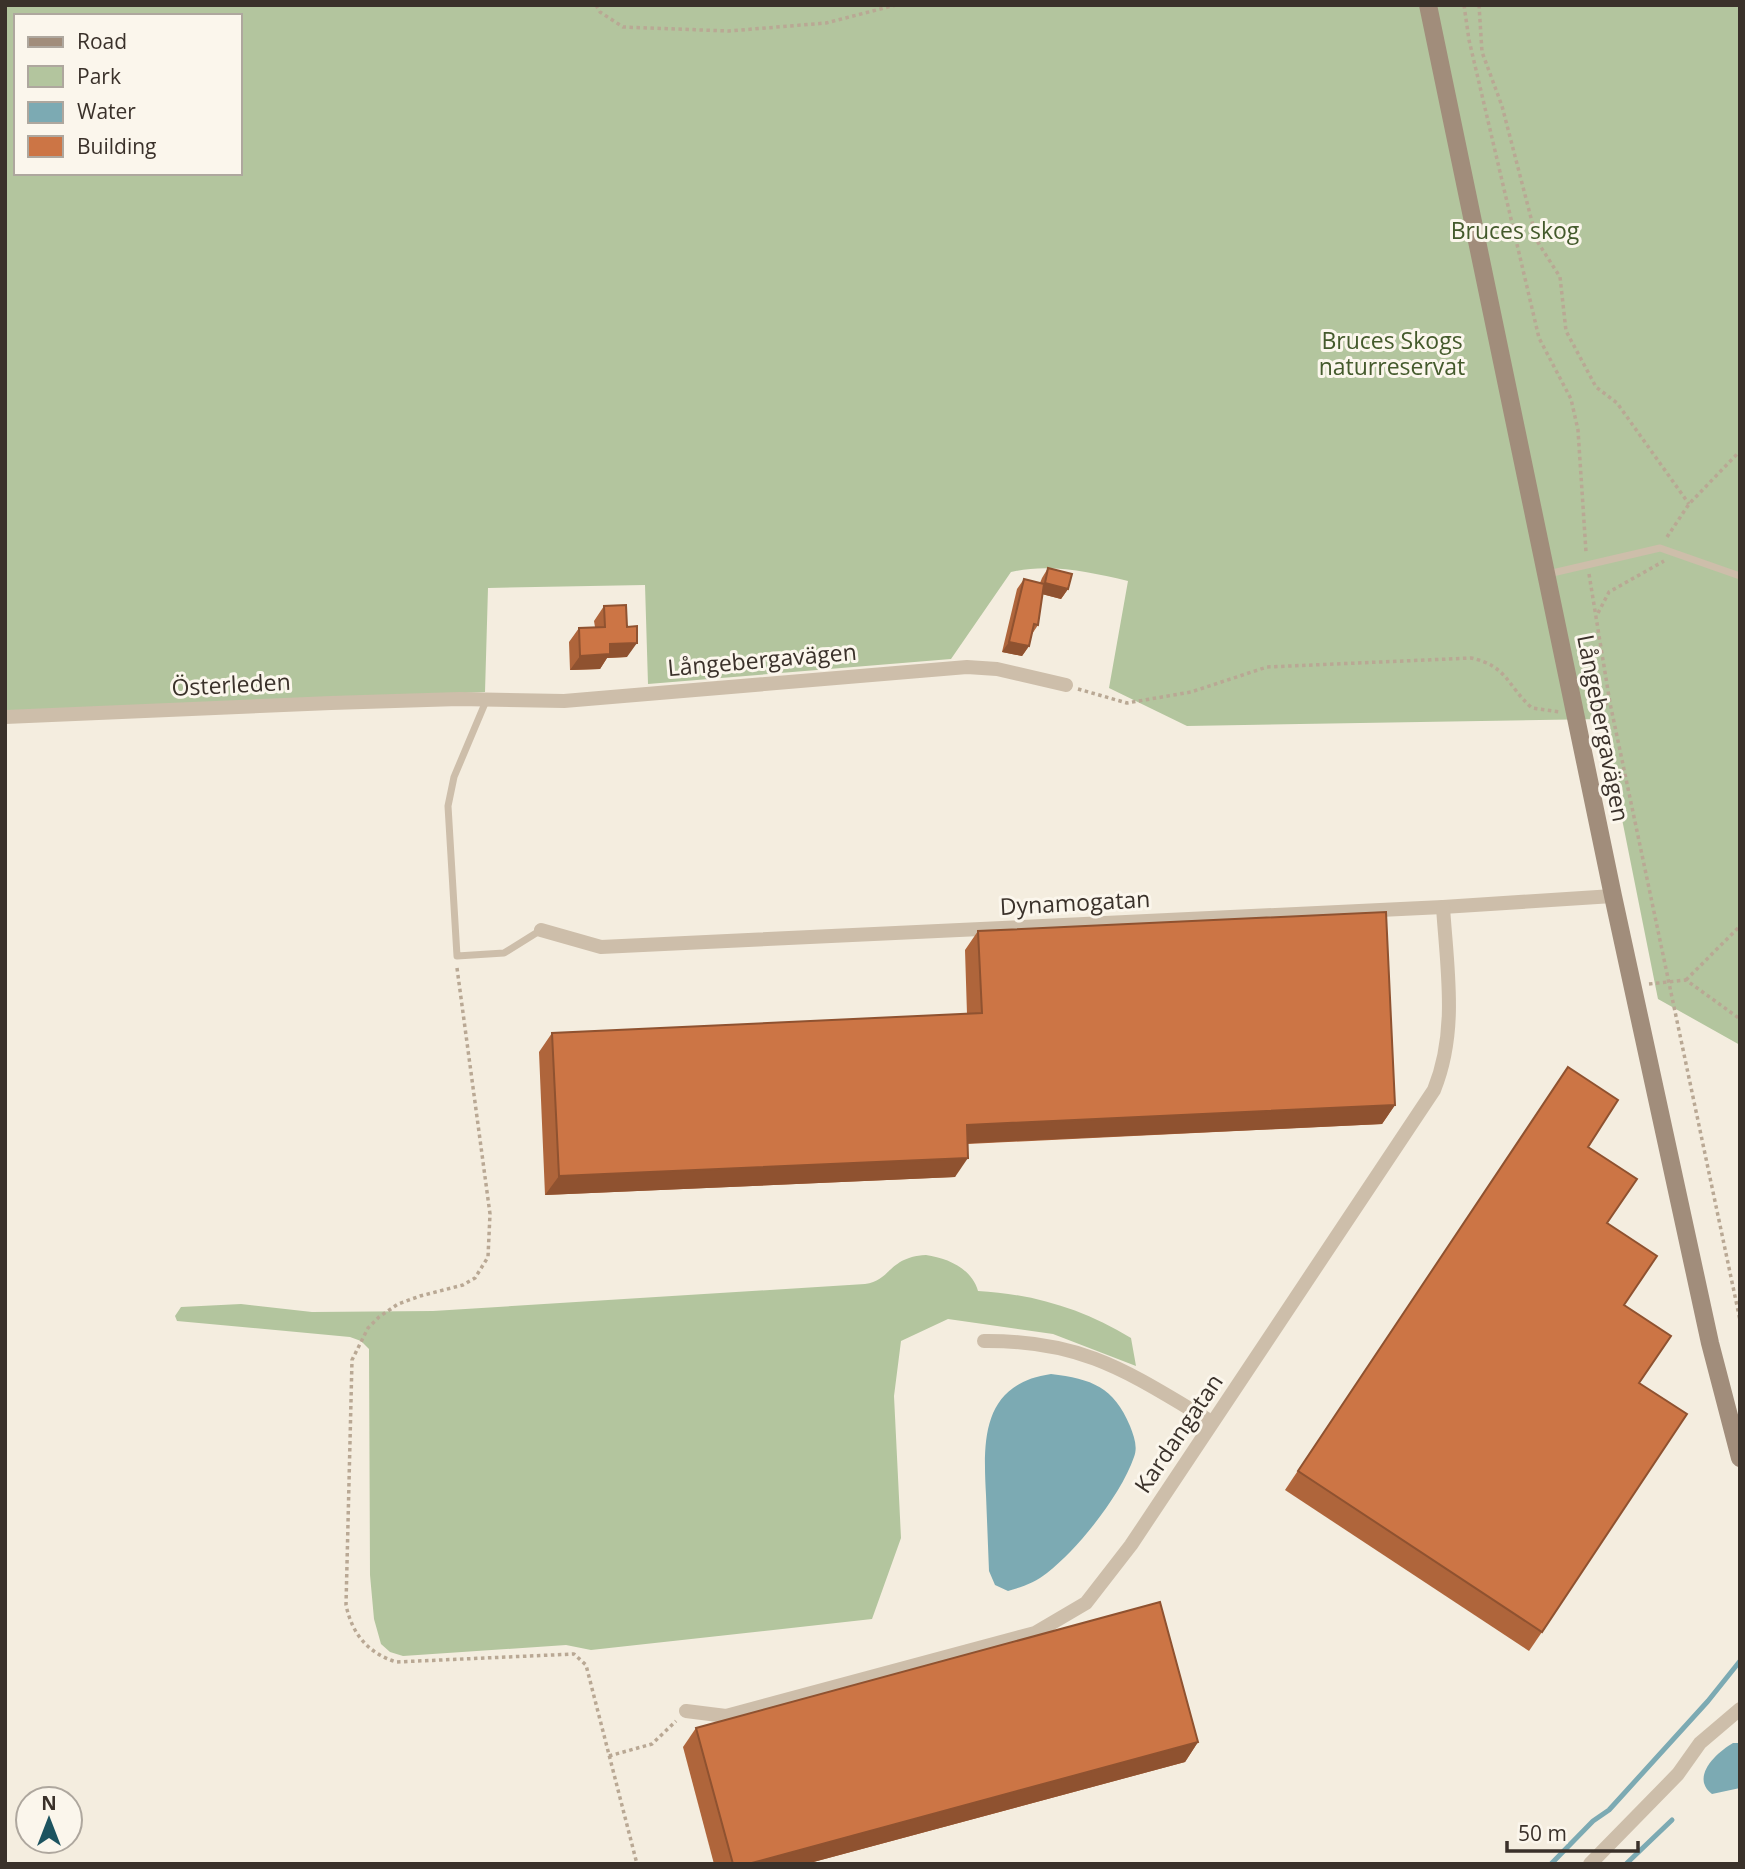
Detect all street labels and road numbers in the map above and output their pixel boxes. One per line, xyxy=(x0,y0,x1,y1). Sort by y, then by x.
street label: Långebergavägen xyxy=(1570,632,1638,824)
street label: Långebergavägen xyxy=(666,635,858,683)
street label: Österleden xyxy=(171,665,291,703)
street label: Dynamogatan xyxy=(999,882,1151,922)
street label: Kardangatan xyxy=(1126,1367,1230,1499)

